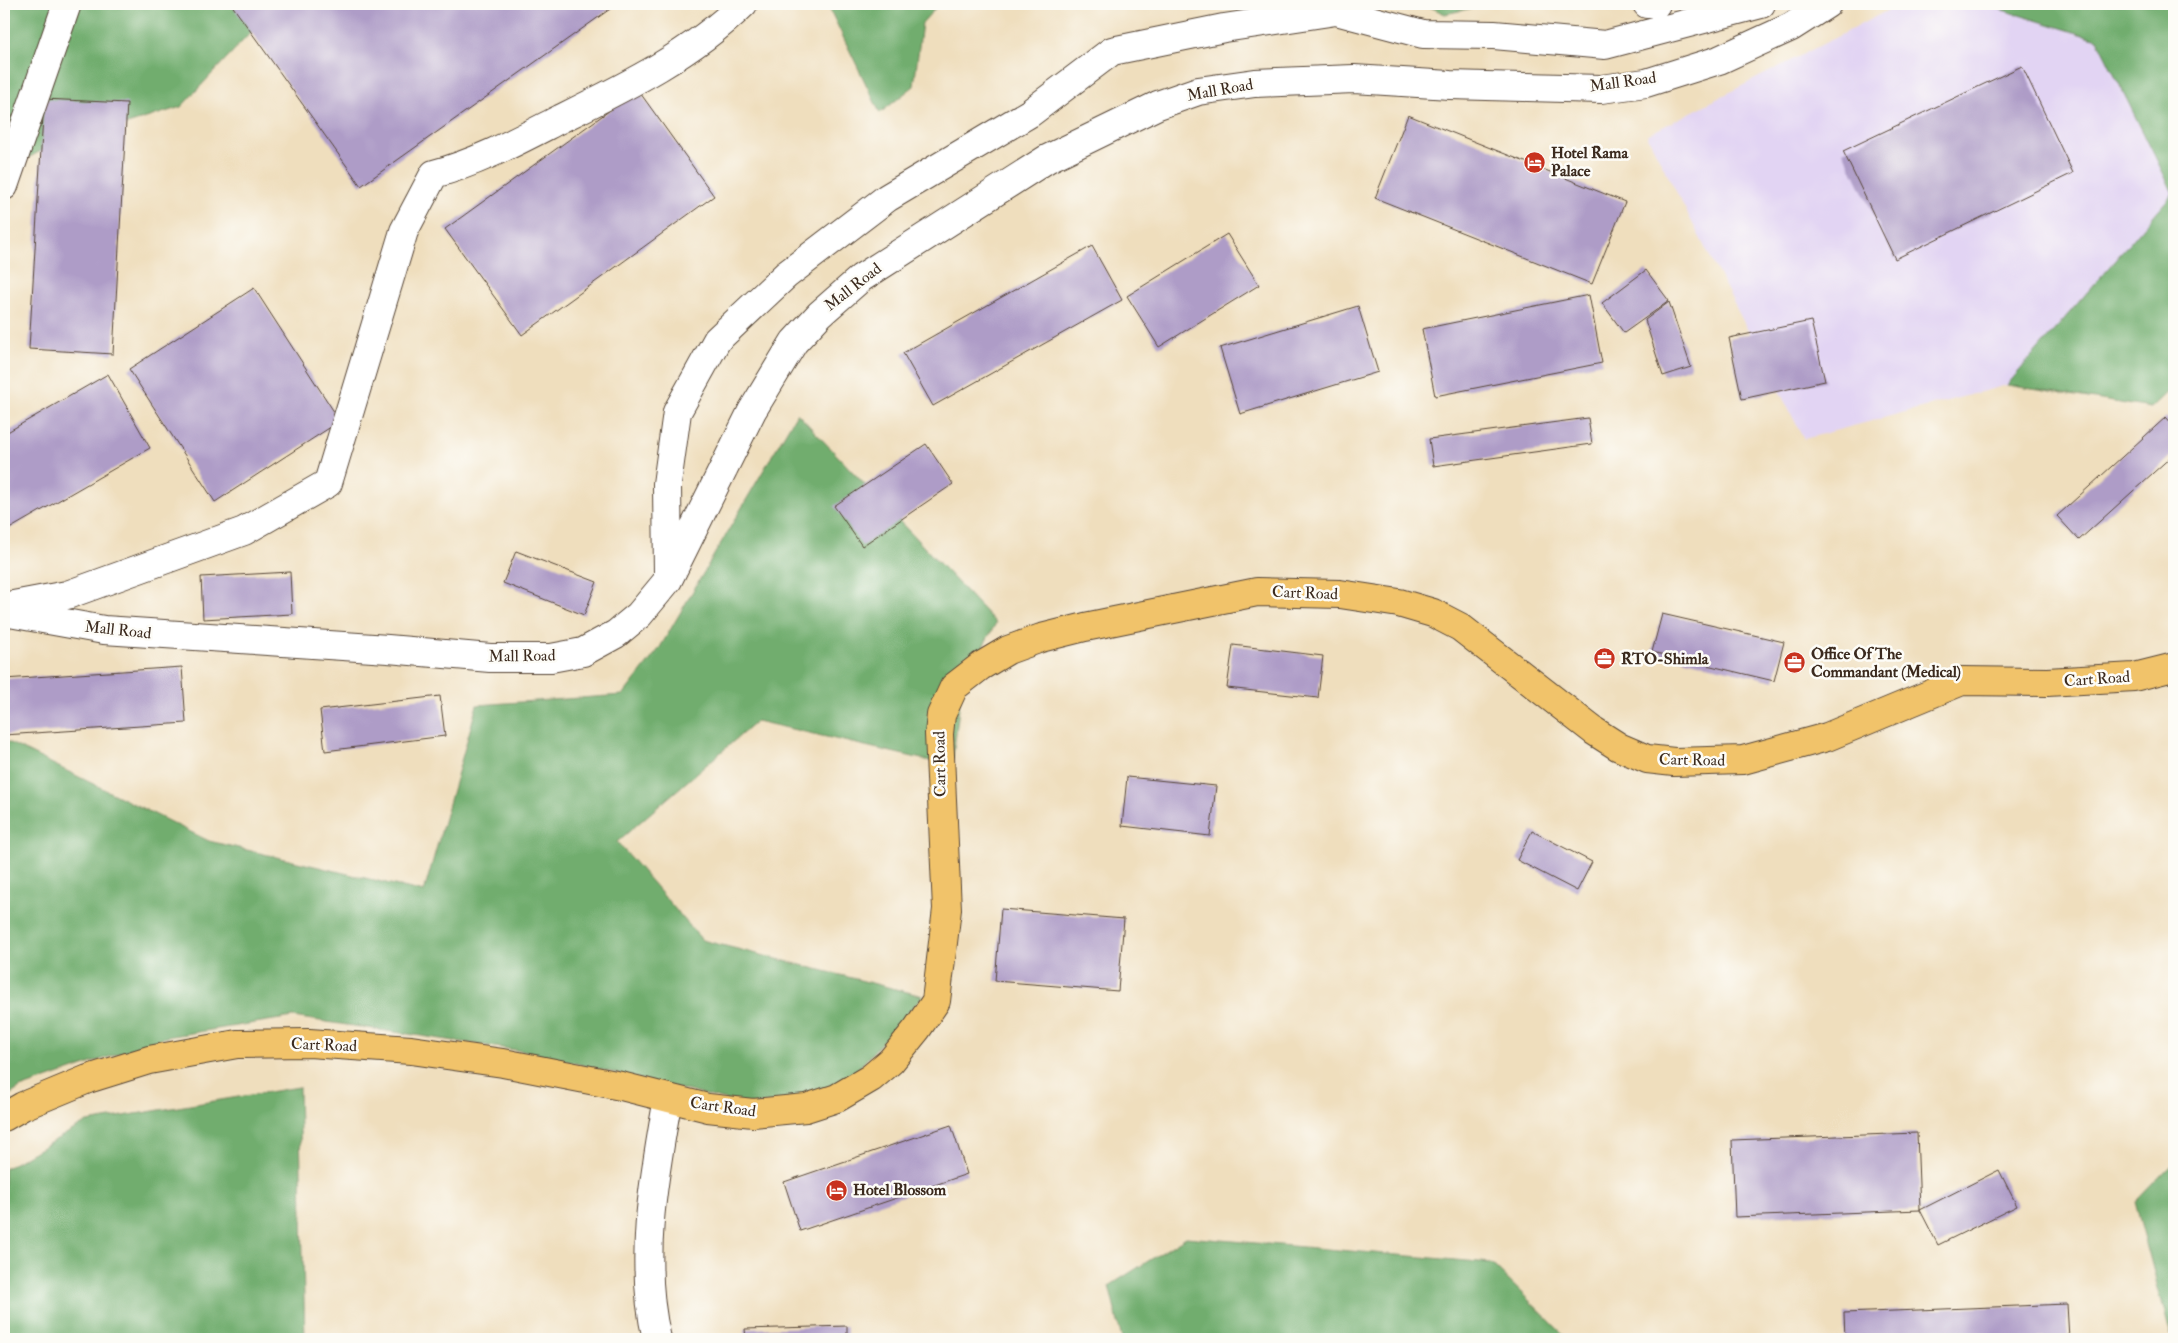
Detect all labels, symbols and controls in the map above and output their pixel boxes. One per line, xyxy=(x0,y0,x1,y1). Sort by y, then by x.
street label: Mall Road xyxy=(1588,67,1658,97)
street label: Mall Road xyxy=(1185,74,1255,106)
place label: Hotel Rama Palace xyxy=(1551,143,1628,181)
hotel icon: Hotel Rama Palace xyxy=(1523,150,1547,174)
street label: Mall Road xyxy=(820,258,886,315)
street label: Cart Road xyxy=(1272,582,1339,604)
street label: Mall Road xyxy=(84,617,152,643)
place label: Office Of The Commandant (Medical) xyxy=(1811,644,1961,682)
street label: Mall Road xyxy=(488,645,556,667)
office icon: RTO-Shimla xyxy=(1593,647,1617,671)
place label: RTO-Shimla xyxy=(1621,649,1709,669)
office icon: Office Of The Commandant (Medical) xyxy=(1783,651,1807,675)
street label: Cart Road xyxy=(2063,667,2131,691)
street label: Cart Road xyxy=(929,731,951,797)
street label: Cart Road xyxy=(1659,749,1725,771)
street label: Cart Road xyxy=(291,1034,358,1056)
street label: Cart Road xyxy=(689,1092,757,1122)
hotel icon: Hotel Blossom xyxy=(825,1178,849,1202)
place label: Hotel Blossom xyxy=(853,1180,947,1200)

